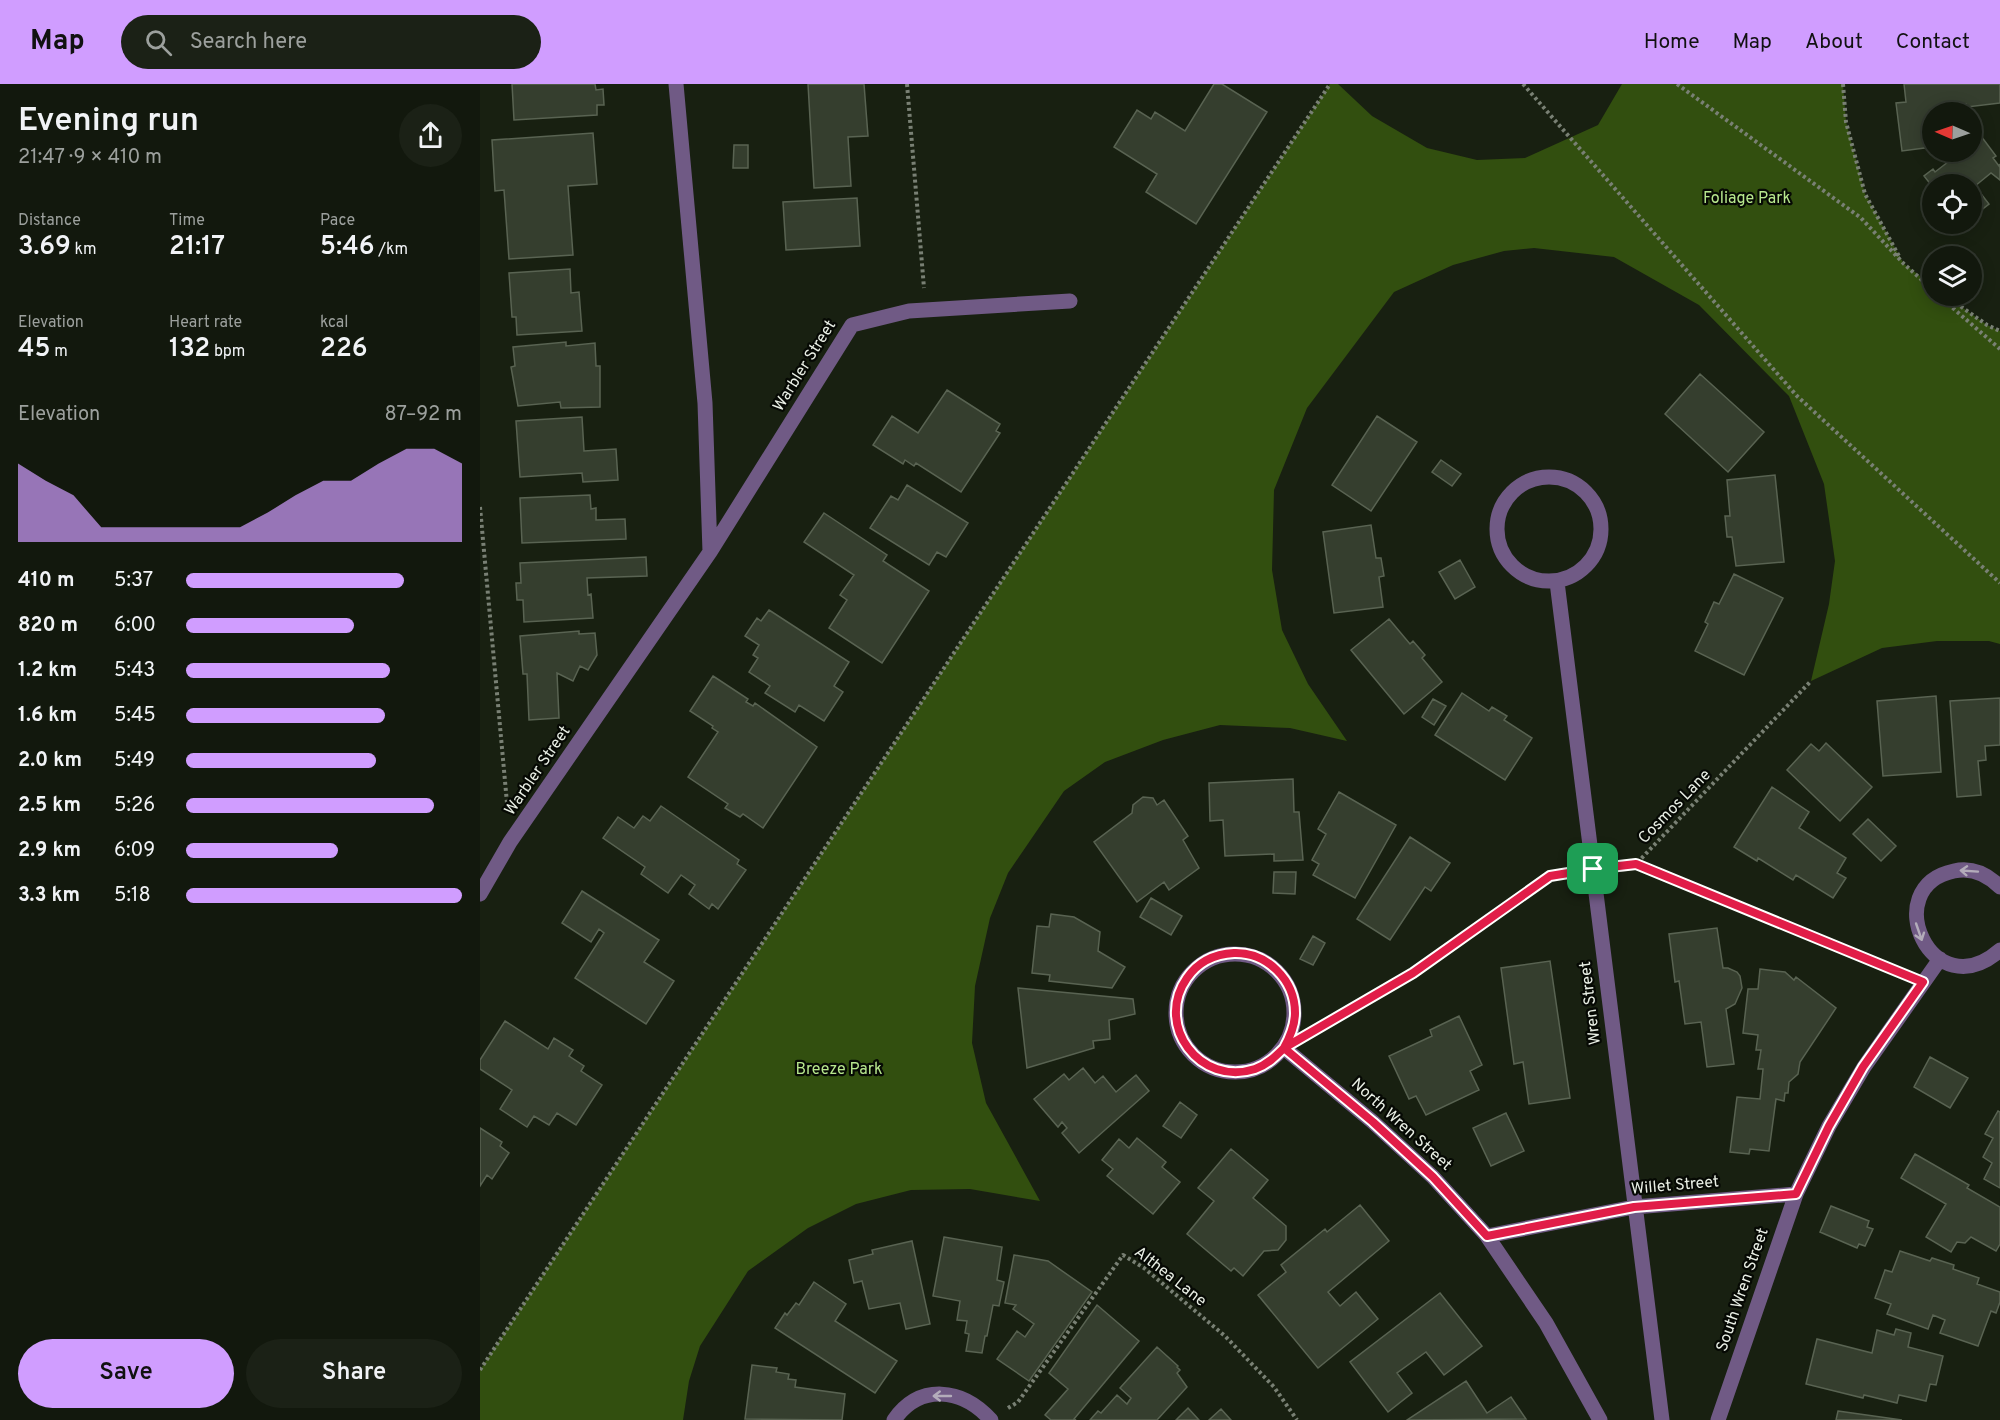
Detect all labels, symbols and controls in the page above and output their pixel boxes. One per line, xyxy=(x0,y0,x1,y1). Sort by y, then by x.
search box xyxy=(121,15,541,69)
text: Map xyxy=(30,24,85,60)
icon: search xyxy=(142,26,175,59)
text: Search here xyxy=(190,29,307,56)
text: Home xyxy=(1644,29,1700,56)
text: Map xyxy=(1733,29,1772,56)
text: About xyxy=(1805,29,1863,56)
text: Contact xyxy=(1896,29,1970,56)
text: Evening run xyxy=(18,101,199,143)
north arrow xyxy=(1922,102,1982,162)
map controls xyxy=(1922,102,1982,306)
button: share xyxy=(399,104,462,167)
text: 21:47 · 9 × 410 m xyxy=(18,145,162,171)
button: locate xyxy=(1922,174,1982,234)
park label: Foliage Park xyxy=(1703,189,1791,209)
text: Distance xyxy=(18,211,81,231)
text: Time xyxy=(169,211,205,231)
text: Pace xyxy=(320,211,355,231)
text: 3.69 xyxy=(18,231,71,264)
text: 21:17 xyxy=(169,231,225,264)
text: 5:46 xyxy=(320,231,374,264)
text: km xyxy=(71,240,97,260)
text: /km xyxy=(374,240,408,260)
button: layers xyxy=(1922,246,1982,306)
text: Elevation xyxy=(18,313,84,333)
text: Heart rate xyxy=(169,313,242,333)
text: kcal xyxy=(320,313,348,333)
street label: Warbler Street xyxy=(769,317,841,415)
text: 45 xyxy=(18,333,51,366)
text: 132 xyxy=(169,333,210,366)
text: 226 xyxy=(320,333,368,366)
text: m xyxy=(51,342,68,362)
text: bpm xyxy=(210,342,245,362)
text: Elevation xyxy=(18,402,100,428)
text: 87–92 m xyxy=(385,402,462,428)
text: 410 m xyxy=(18,568,75,594)
text: 5:37 xyxy=(114,568,153,594)
text: 820 m xyxy=(18,613,78,639)
text: 6:00 xyxy=(114,613,156,639)
text: 1.2 km xyxy=(18,658,77,684)
text: 5:43 xyxy=(114,658,155,684)
text: 1.6 km xyxy=(18,703,77,729)
text: 5:45 xyxy=(114,703,156,729)
street label: Warbler Street xyxy=(501,722,575,820)
text: 2.0 km xyxy=(18,748,82,774)
text: 5:49 xyxy=(114,748,155,774)
street label: Cosmos Lane xyxy=(1634,766,1716,848)
text: 2.5 km xyxy=(18,793,81,819)
text: 5:26 xyxy=(114,793,155,819)
text: 2.9 km xyxy=(18,838,81,864)
text: 6:09 xyxy=(114,838,155,864)
pin xyxy=(1567,843,1618,894)
icon: arrive xyxy=(1576,852,1609,885)
one-way arrow xyxy=(1959,865,1979,876)
text: 3.3 km xyxy=(18,883,80,909)
text: 5:18 xyxy=(114,883,151,909)
one-way arrow xyxy=(1915,922,1926,941)
street label: Wren Street xyxy=(1576,960,1606,1046)
park label: Breeze Park xyxy=(796,1060,883,1080)
street label: North Wren Street xyxy=(1346,1074,1456,1176)
street label: Willet Street xyxy=(1630,1172,1720,1200)
street label: South Wren Street xyxy=(1712,1226,1774,1354)
street label: Althea Lane xyxy=(1130,1243,1210,1311)
button: Save xyxy=(18,1339,234,1408)
button: Share xyxy=(246,1339,462,1408)
one-way arrow xyxy=(933,1390,952,1401)

